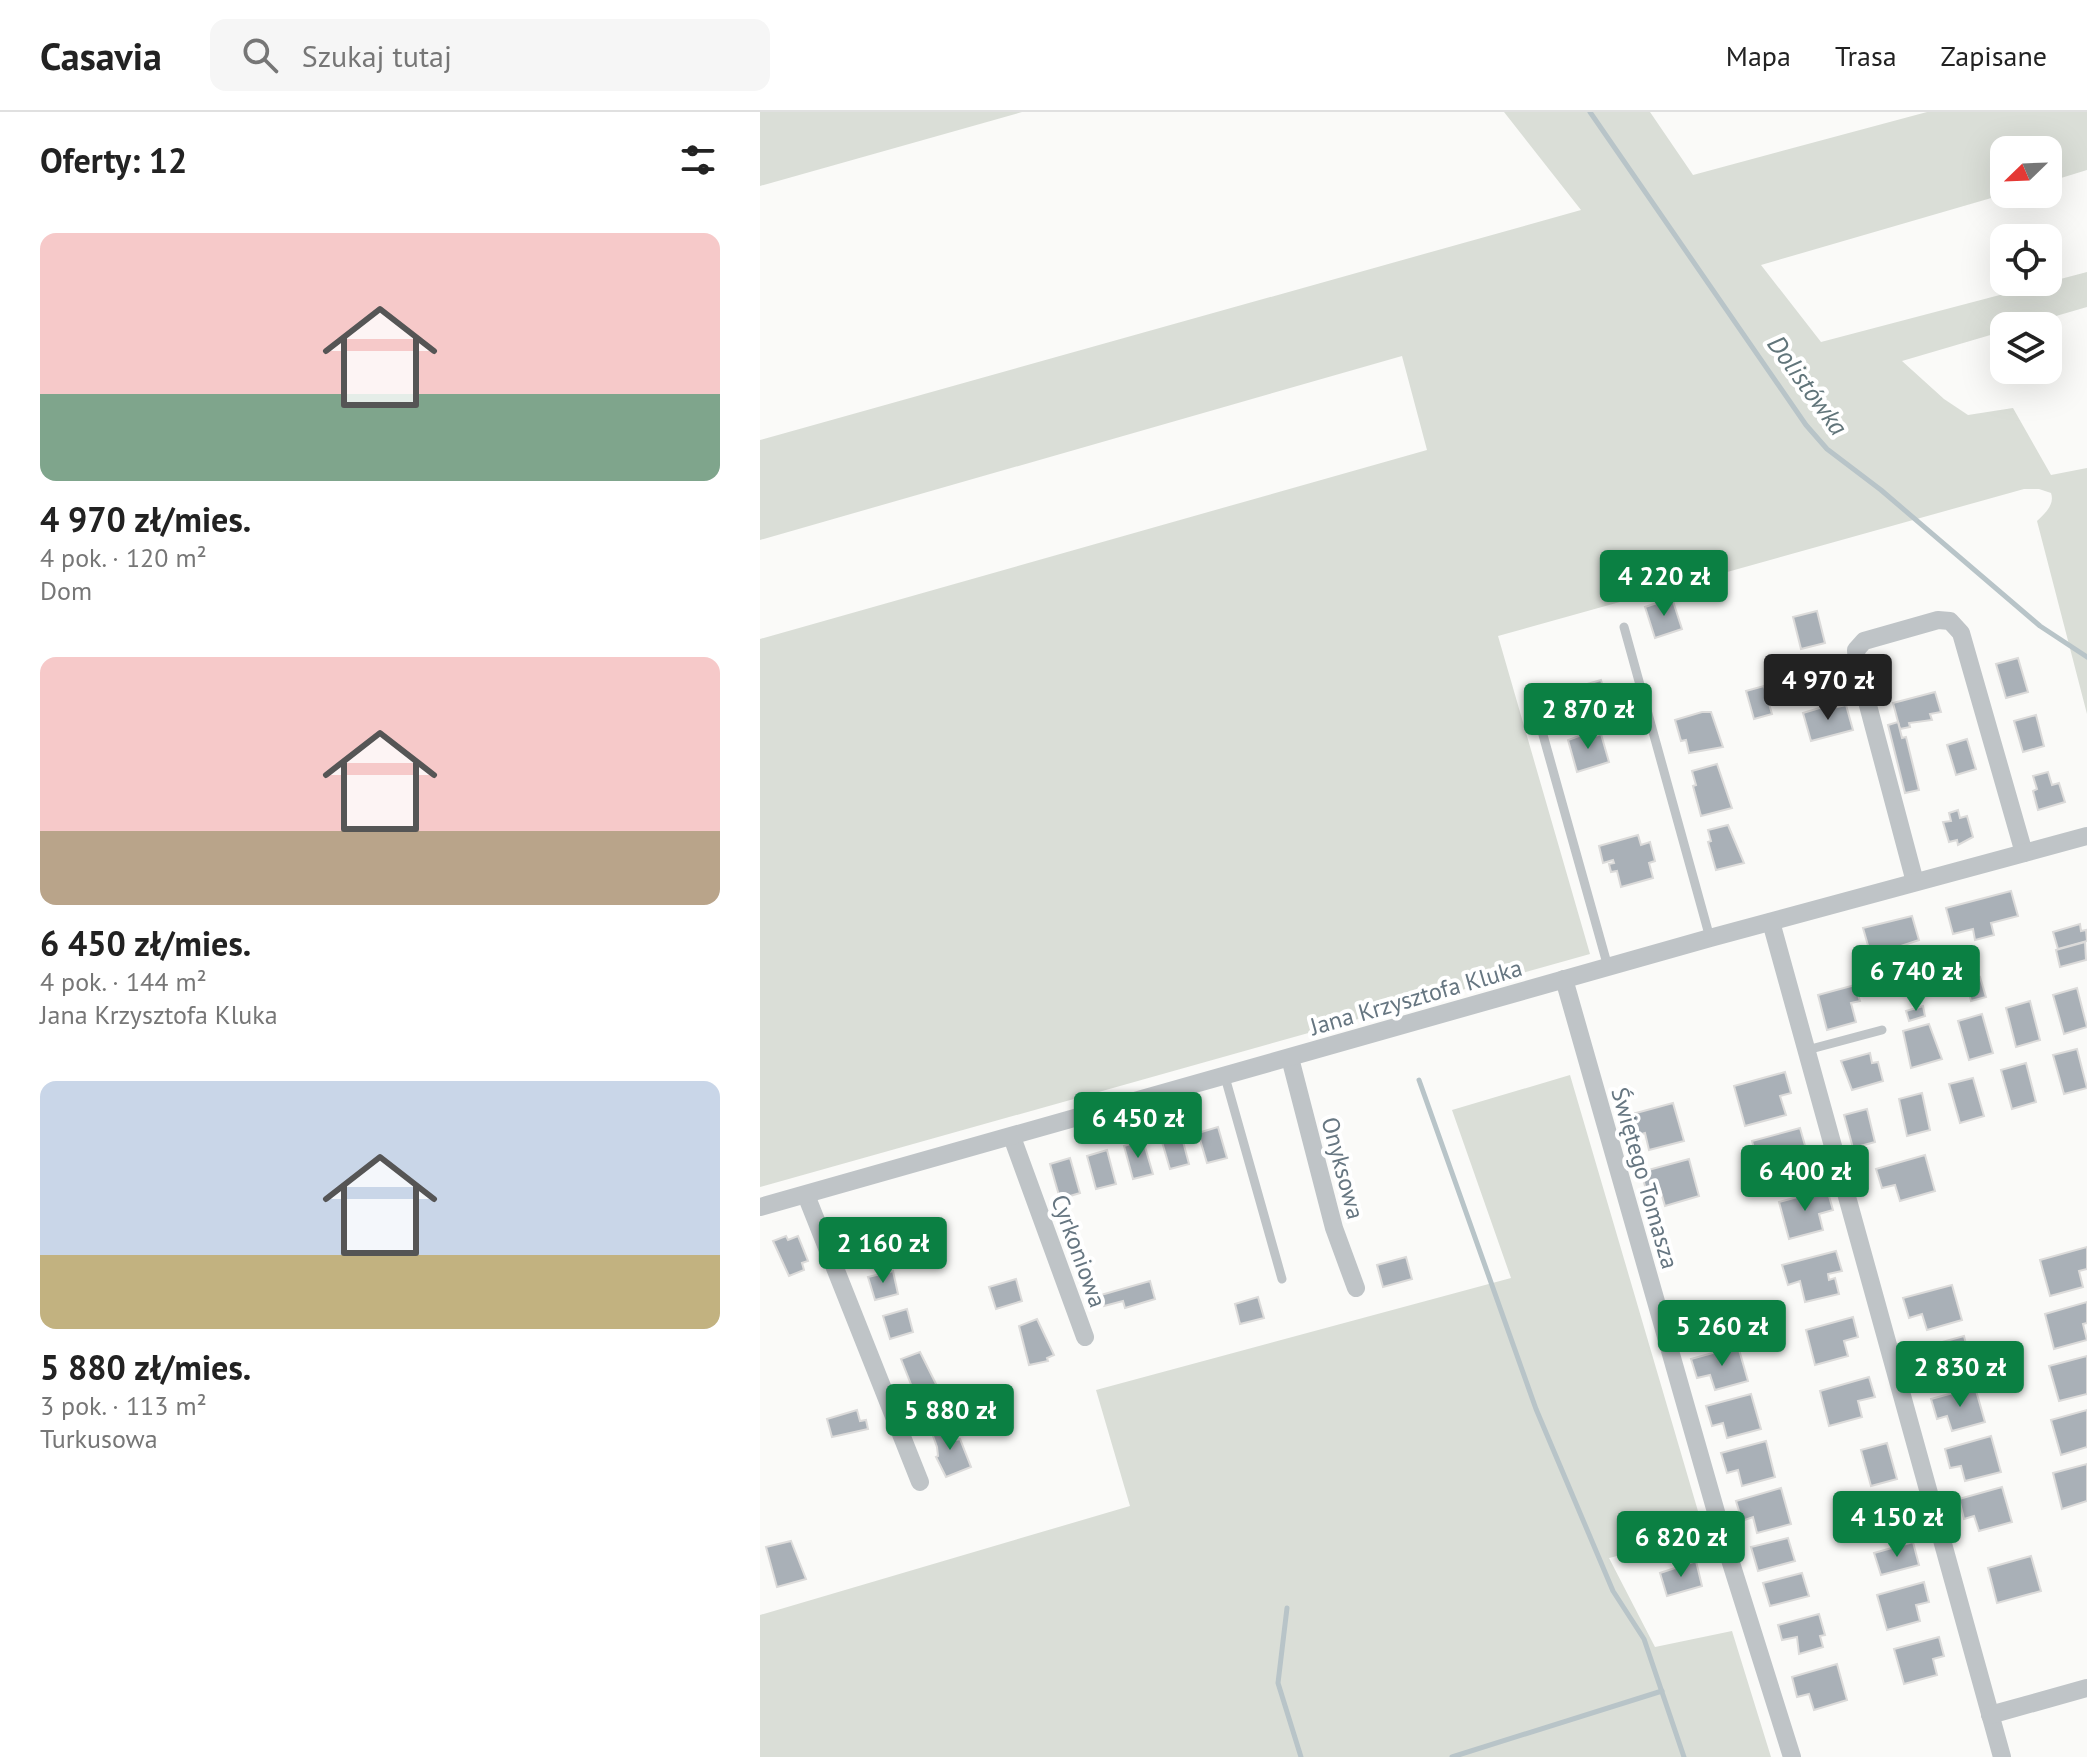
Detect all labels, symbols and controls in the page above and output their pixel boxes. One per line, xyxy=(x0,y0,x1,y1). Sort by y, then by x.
search box xyxy=(210,19,770,91)
text: Casavia xyxy=(40,31,162,80)
icon: search xyxy=(238,33,282,77)
text: Szukaj tutaj xyxy=(302,36,452,75)
text: Mapa xyxy=(1726,37,1791,74)
text: Trasa xyxy=(1835,37,1897,74)
text: Zapisane xyxy=(1941,37,2047,74)
north arrow xyxy=(1990,136,2062,208)
map controls xyxy=(1990,136,2062,384)
text: Oferty: 12 xyxy=(40,138,187,182)
icon: filters xyxy=(676,138,720,182)
button: locate xyxy=(1990,224,2062,296)
icon: home xyxy=(308,285,452,429)
button: layers xyxy=(1990,312,2062,384)
water label: Dolistówka xyxy=(1761,329,1856,442)
text: 4 970 zł/mies. xyxy=(40,497,251,541)
text: 4 pok. · 120 m² xyxy=(40,541,207,574)
pin: 4 220 zł xyxy=(1581,550,1747,618)
text: 4 220 zł xyxy=(1618,559,1710,592)
text: Dom xyxy=(40,574,92,607)
pin: 4 970 zł xyxy=(1745,654,1911,722)
text: 4 970 zł xyxy=(1782,663,1874,696)
pin: 2 870 zł xyxy=(1505,683,1671,751)
text: 2 870 zł xyxy=(1542,692,1634,725)
icon: home xyxy=(308,709,452,853)
text: 6 450 zł/mies. xyxy=(40,921,251,965)
pin: 6 740 zł xyxy=(1833,945,1999,1013)
street label: Jana Krzysztofa Kluka xyxy=(1305,952,1526,1042)
text: 6 740 zł xyxy=(1870,954,1962,987)
text: 4 pok. · 144 m² xyxy=(40,965,207,998)
text: Jana Krzysztofa Kluka xyxy=(40,998,278,1031)
street label: Świętego Tomasza xyxy=(1604,1084,1686,1272)
pin: 6 450 zł xyxy=(1055,1092,1221,1160)
text: 6 450 zł xyxy=(1092,1101,1184,1134)
street label: Onyksowa xyxy=(1315,1114,1371,1222)
icon: home xyxy=(308,1133,452,1277)
pin: 6 400 zł xyxy=(1722,1145,1888,1213)
text: 6 400 zł xyxy=(1759,1154,1851,1187)
street label: Cyrkoniowa xyxy=(1044,1190,1114,1312)
pin: 2 160 zł xyxy=(800,1217,966,1285)
text: 2 160 zł xyxy=(837,1226,929,1259)
pin: 5 260 zł xyxy=(1639,1300,1805,1368)
text: 5 260 zł xyxy=(1676,1309,1768,1342)
pin: 2 830 zł xyxy=(1877,1341,2043,1409)
text: 5 880 zł/mies. xyxy=(40,1345,251,1389)
text: 2 830 zł xyxy=(1914,1350,2006,1383)
pin: 5 880 zł xyxy=(867,1384,1033,1452)
text: 3 pok. · 113 m² xyxy=(40,1389,207,1422)
text: 5 880 zł xyxy=(904,1393,996,1426)
text: Turkusowa xyxy=(40,1422,158,1455)
pin: 4 150 zł xyxy=(1814,1491,1980,1559)
text: 4 150 zł xyxy=(1851,1500,1943,1533)
pin: 6 820 zł xyxy=(1598,1511,1764,1579)
text: 6 820 zł xyxy=(1635,1520,1727,1553)

